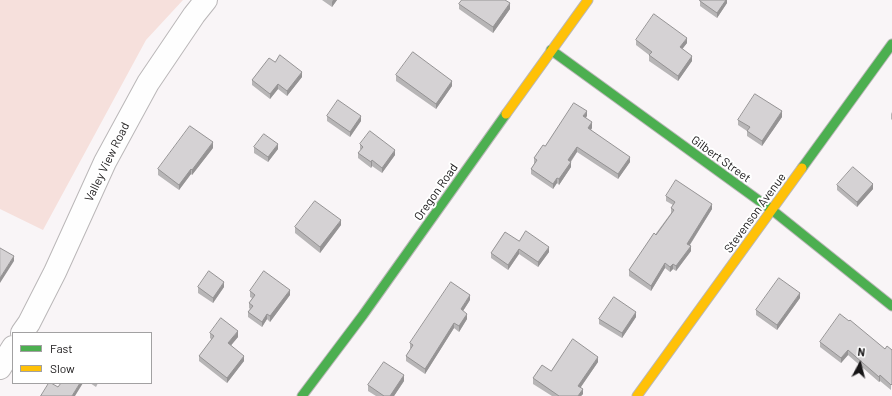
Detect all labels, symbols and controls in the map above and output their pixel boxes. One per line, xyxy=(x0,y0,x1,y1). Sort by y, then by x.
street label: Valley View Road xyxy=(82,120,132,204)
street label: Gilbert Street xyxy=(688,133,754,185)
street label: Oregon Road xyxy=(411,161,461,223)
street label: Stevenson Avenue xyxy=(721,170,789,256)
legend xyxy=(12,332,152,384)
text: Fast xyxy=(50,341,73,355)
north arrow xyxy=(840,344,880,384)
text: N xyxy=(857,345,866,358)
text: Slow xyxy=(50,361,75,375)

